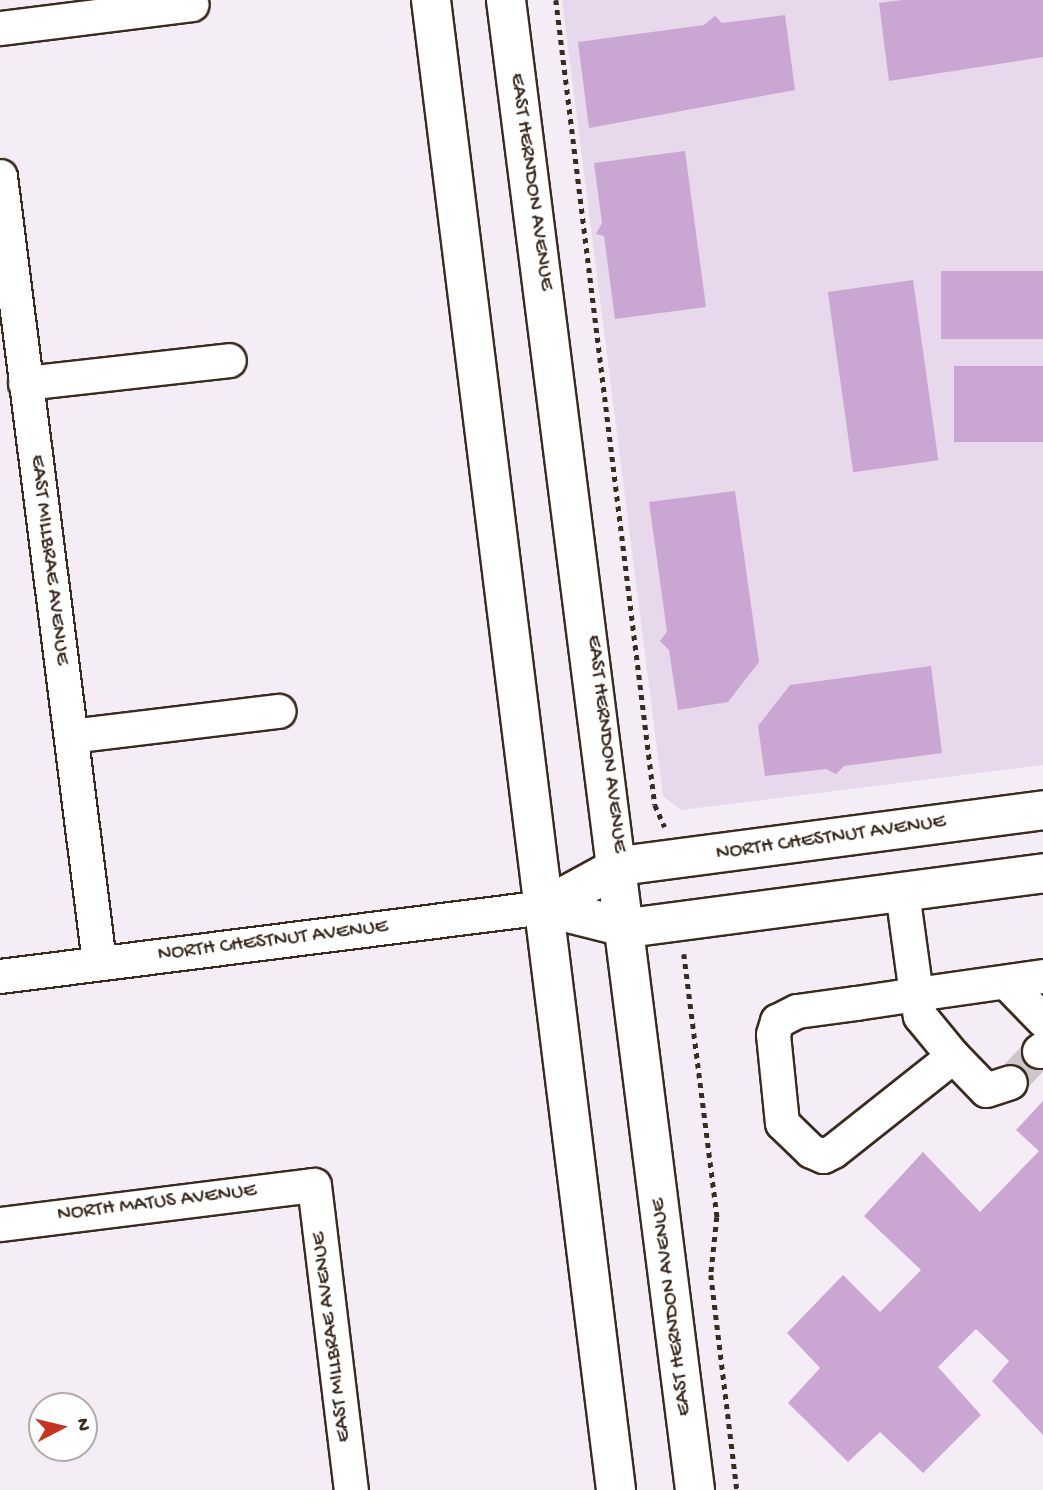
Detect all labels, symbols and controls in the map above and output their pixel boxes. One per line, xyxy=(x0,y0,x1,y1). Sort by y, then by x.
street label: EAST HERNDON AVENUE xyxy=(502,72,558,292)
street label: EAST MILLBRAE AVENUE xyxy=(23,453,73,667)
street label: EAST HERNDON AVENUE xyxy=(579,634,631,854)
street label: NORTH CHESTNUT AVENUE xyxy=(715,810,947,868)
street label: NORTH CHESTNUT AVENUE xyxy=(157,915,389,969)
street label: NORTH MATUS AVENUE xyxy=(56,1179,258,1229)
street label: EAST HERNDON AVENUE xyxy=(647,1197,699,1417)
street label: EAST MILLBRAE AVENUE xyxy=(308,1230,358,1444)
north arrow xyxy=(28,1392,98,1462)
text: N xyxy=(70,1417,95,1432)

